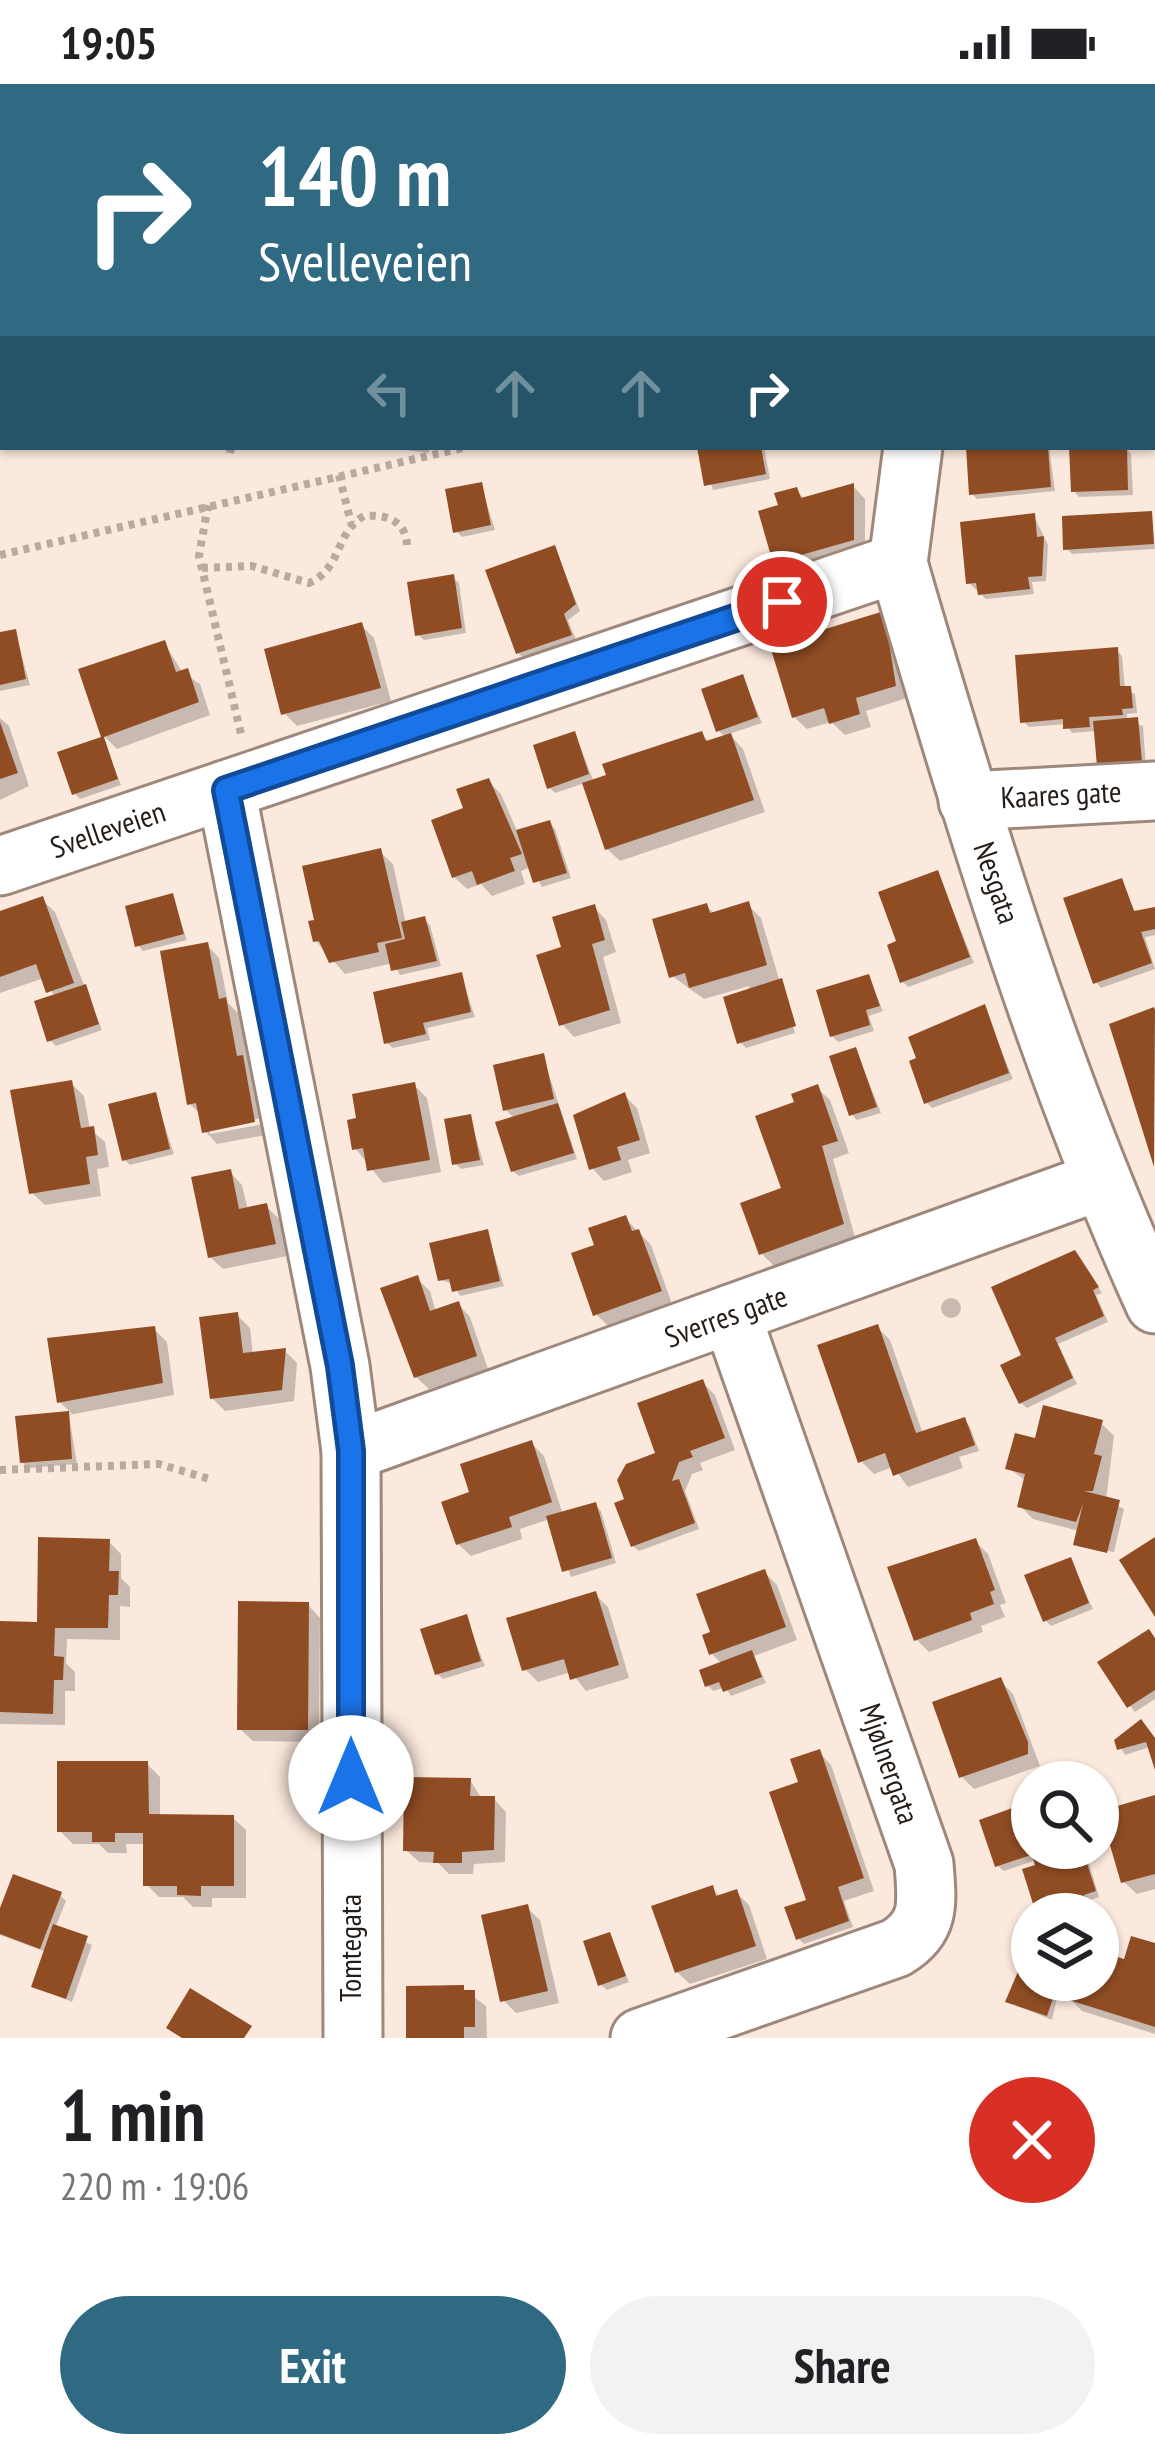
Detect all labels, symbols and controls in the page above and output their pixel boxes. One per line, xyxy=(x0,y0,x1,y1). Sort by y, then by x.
text: 19:05 xyxy=(60,13,157,71)
text: 140 m xyxy=(258,120,451,229)
icon: right xyxy=(60,132,216,288)
text: Svelleveien xyxy=(258,226,472,296)
icon: left xyxy=(356,360,422,426)
icon: ahead xyxy=(482,360,548,426)
icon: ahead xyxy=(608,360,674,426)
icon: right xyxy=(734,360,800,426)
pin xyxy=(731,551,833,653)
icon: arrive xyxy=(749,569,815,635)
street label: Kaares gate xyxy=(1000,771,1122,816)
street label: Svelleveien xyxy=(45,791,170,866)
street label: Nesgata xyxy=(965,837,1030,929)
street label: Sverres gate xyxy=(659,1275,792,1356)
street label: Mjølnergata xyxy=(852,1698,929,1829)
position arrow xyxy=(288,1715,414,1841)
map controls xyxy=(1011,1761,1119,2001)
button: search xyxy=(1011,1761,1119,1869)
button: layers xyxy=(1011,1893,1119,2001)
street label: Tomtegata xyxy=(330,1894,369,2002)
text: 1 min xyxy=(60,2068,205,2161)
button: close xyxy=(969,2077,1095,2203)
text: 220 m · 19:06 xyxy=(60,2160,249,2211)
button: Exit xyxy=(60,2296,566,2434)
button: Share xyxy=(590,2296,1095,2434)

